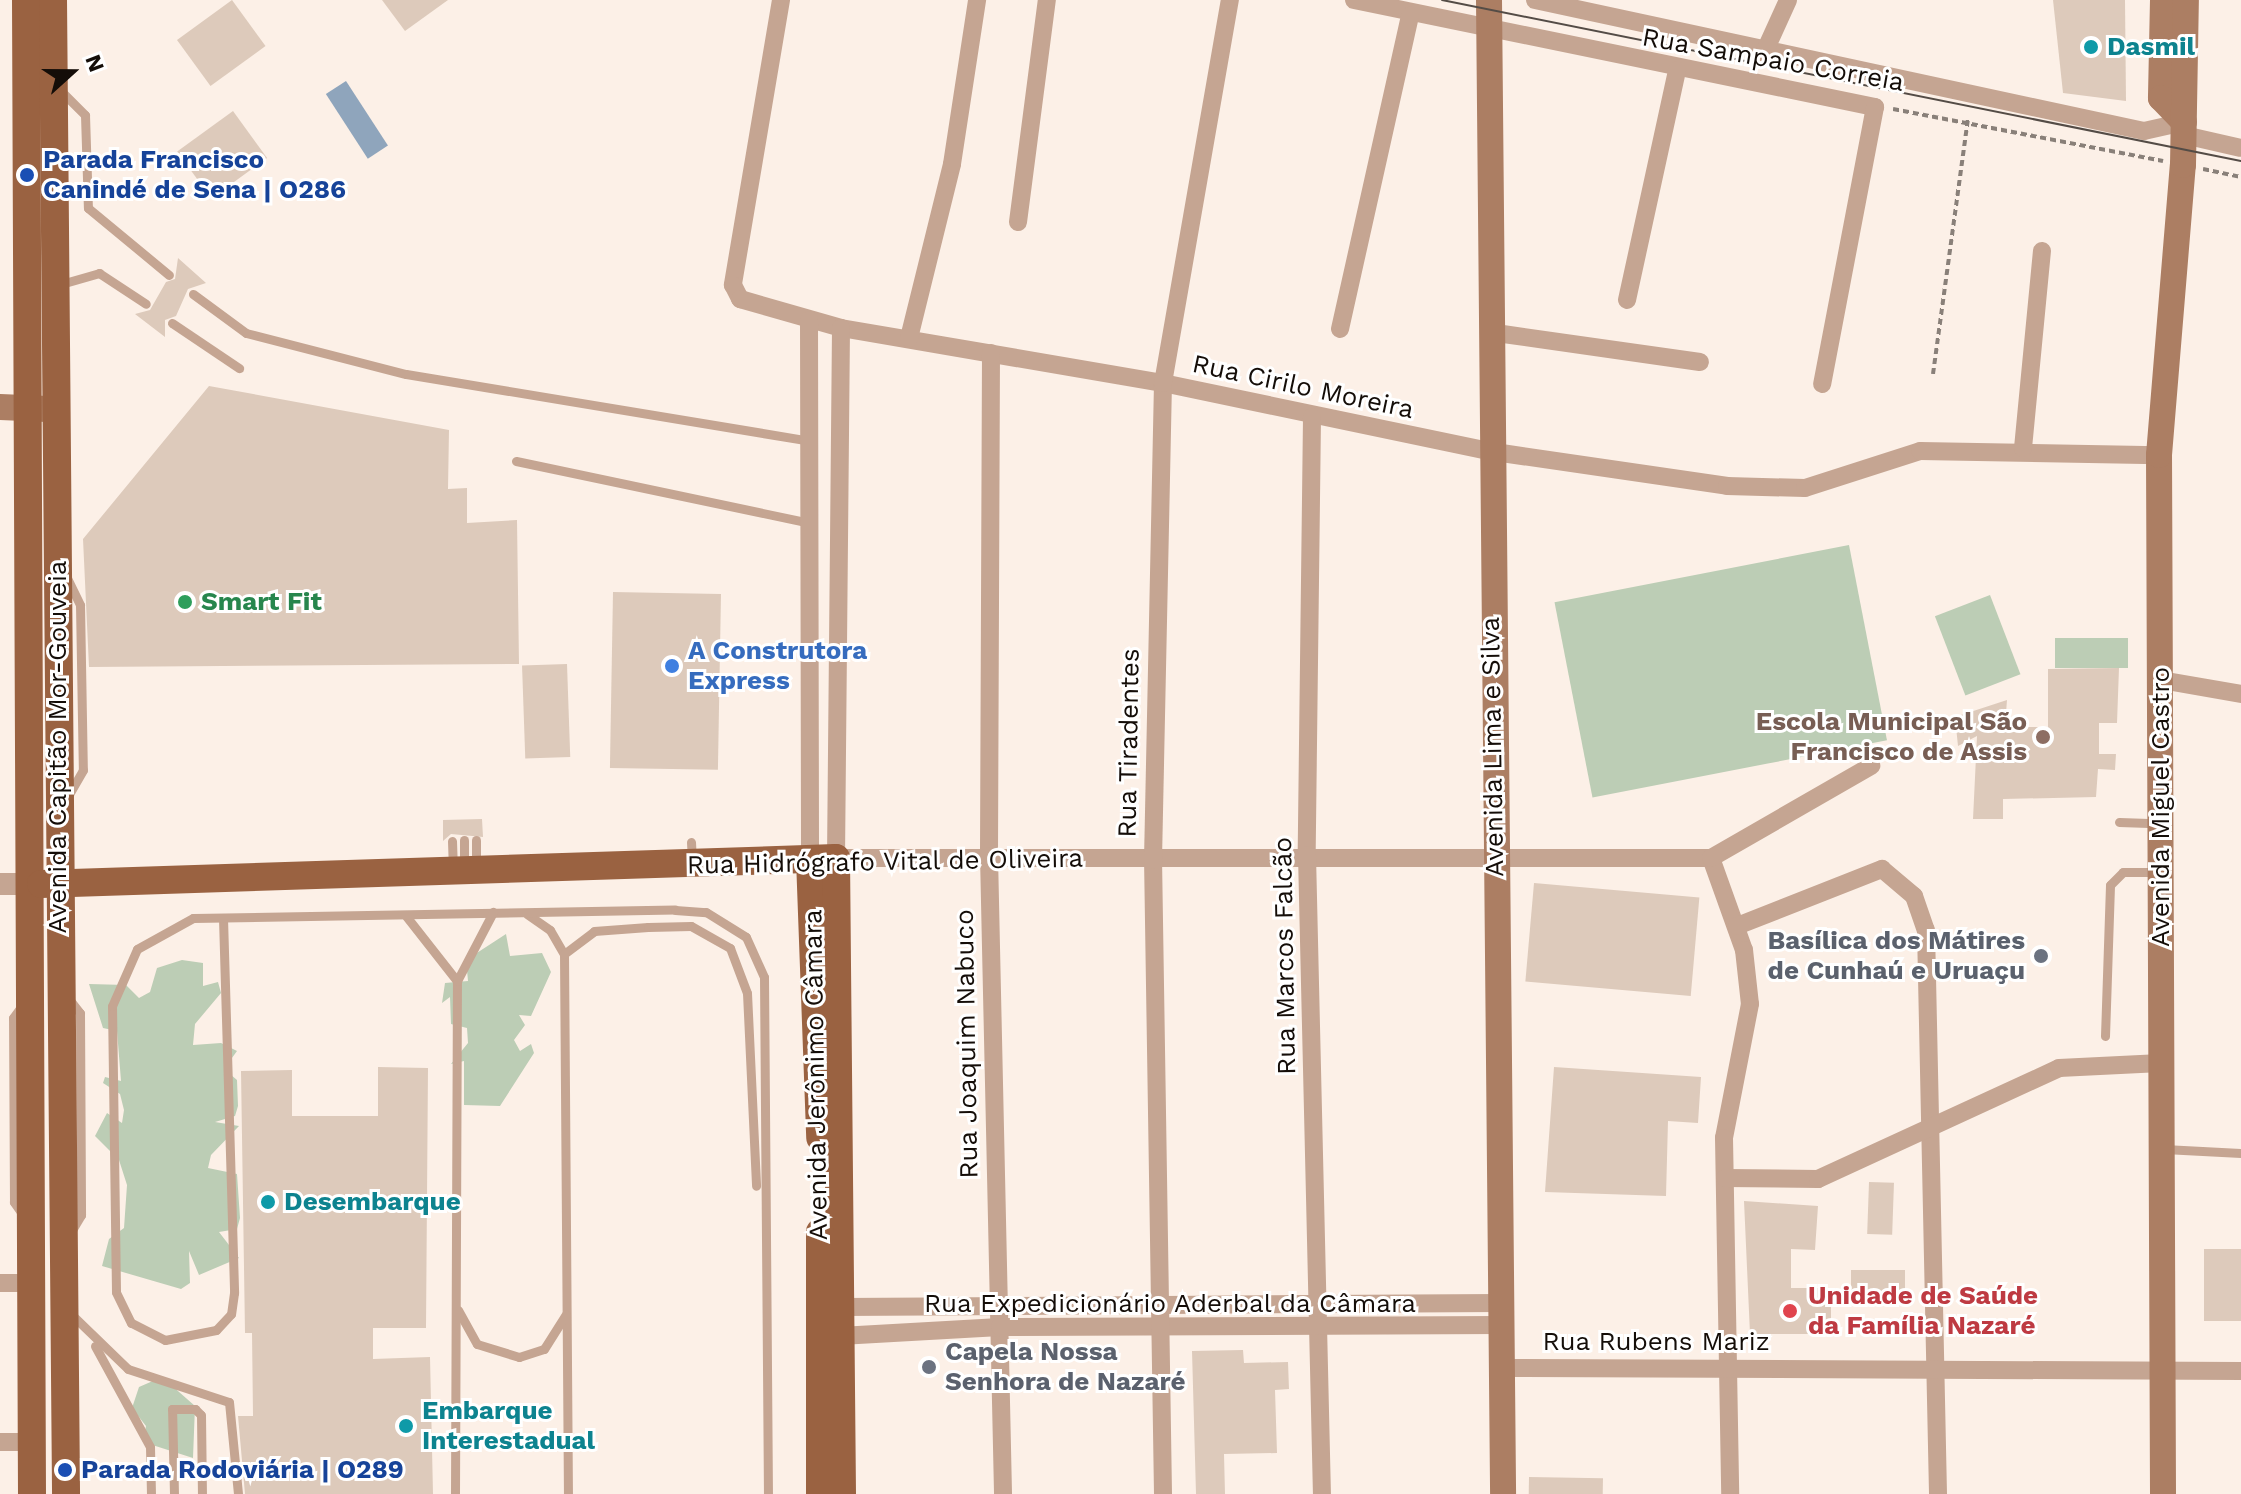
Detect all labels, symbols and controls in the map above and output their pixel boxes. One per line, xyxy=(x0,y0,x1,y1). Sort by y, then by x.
street label: Rua Sampaio Correia xyxy=(1639,22,1907,98)
place label: Dasmil xyxy=(2107,31,2195,63)
north arrow xyxy=(32,32,112,112)
marker: Dasmil xyxy=(2082,38,2100,56)
text: N xyxy=(80,51,109,75)
place label: Parada Francisco Canindé de Sena | O286 xyxy=(43,144,346,206)
marker: Parada Francisco Canindé de Sena | O286 xyxy=(18,166,36,184)
street label: Rua Cirilo Moreira xyxy=(1189,348,1417,426)
street label: Avenida Capitão Mor-Gouveia xyxy=(42,560,74,934)
place label: Smart Fit xyxy=(201,586,322,618)
marker: Smart Fit xyxy=(176,593,194,611)
street label: Avenida Lima e Silva xyxy=(1475,616,1511,878)
place label: A Construtora Express xyxy=(688,635,868,696)
street label: Rua Tiradentes xyxy=(1112,647,1146,839)
marker: A Construtora Express xyxy=(663,657,681,675)
street label: Avenida Miguel Castro xyxy=(2145,666,2177,948)
place label: Escola Municipal São Francisco de Assis xyxy=(1755,706,2027,768)
marker: Escola Municipal São Francisco de Assis xyxy=(2034,728,2052,746)
street label: Rua Marcos Falcão xyxy=(1267,837,1303,1075)
street label: Rua Hidrógrafo Vital de Oliveira xyxy=(685,843,1085,881)
street label: Rua Joaquim Nabuco xyxy=(949,908,985,1180)
street label: Avenida Jerônimo Câmara xyxy=(798,909,834,1241)
place label: Basílica dos Mátires de Cunhaú e Uruaçu xyxy=(1767,925,2025,986)
marker: Basílica dos Mátires de Cunhaú e Uruaçu xyxy=(2032,947,2050,965)
place label: Desembarque xyxy=(284,1186,461,1218)
marker: Desembarque xyxy=(259,1193,277,1211)
place label: Unidade de Saúde da Família Nazaré xyxy=(1808,1280,2038,1342)
street label: Rua Expedicionário Aderbal da Câmara xyxy=(922,1288,1418,1320)
marker: Unidade de Saúde da Família Nazaré xyxy=(1779,1300,1801,1322)
street label: Rua Rubens Mariz xyxy=(1542,1326,1770,1358)
place label: Capela Nossa Senhora de Nazaré xyxy=(945,1336,1186,1398)
marker: Capela Nossa Senhora de Nazaré xyxy=(920,1358,938,1376)
place label: Embarque Interestadual xyxy=(422,1395,595,1456)
marker: Embarque Interestadual xyxy=(397,1417,415,1435)
place label: Parada Rodoviária | O289 xyxy=(81,1454,404,1486)
marker: Parada Rodoviária | O289 xyxy=(56,1461,74,1479)

